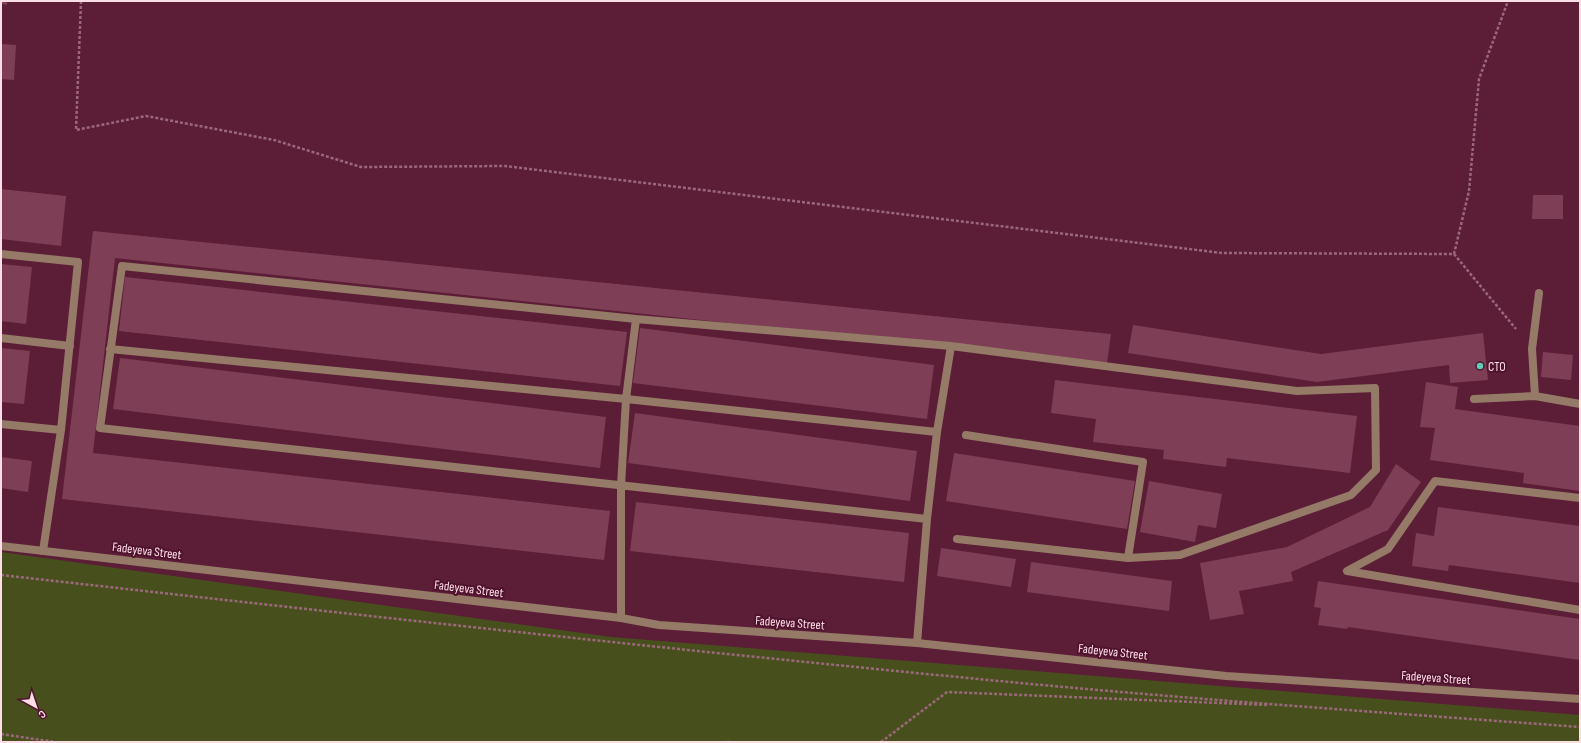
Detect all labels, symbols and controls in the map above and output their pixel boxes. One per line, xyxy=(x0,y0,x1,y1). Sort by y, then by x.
place label: СТО xyxy=(1488,359,1506,375)
marker: СТО xyxy=(1475,361,1485,371)
street label: Fadeyeva Street xyxy=(111,539,182,563)
street label: Fadeyeva Street xyxy=(433,577,504,601)
street label: Fadeyeva Street xyxy=(755,613,825,633)
street label: Fadeyeva Street xyxy=(1077,640,1148,664)
street label: Fadeyeva Street xyxy=(1401,668,1471,688)
north arrow xyxy=(16,687,56,727)
text: С xyxy=(35,707,48,721)

